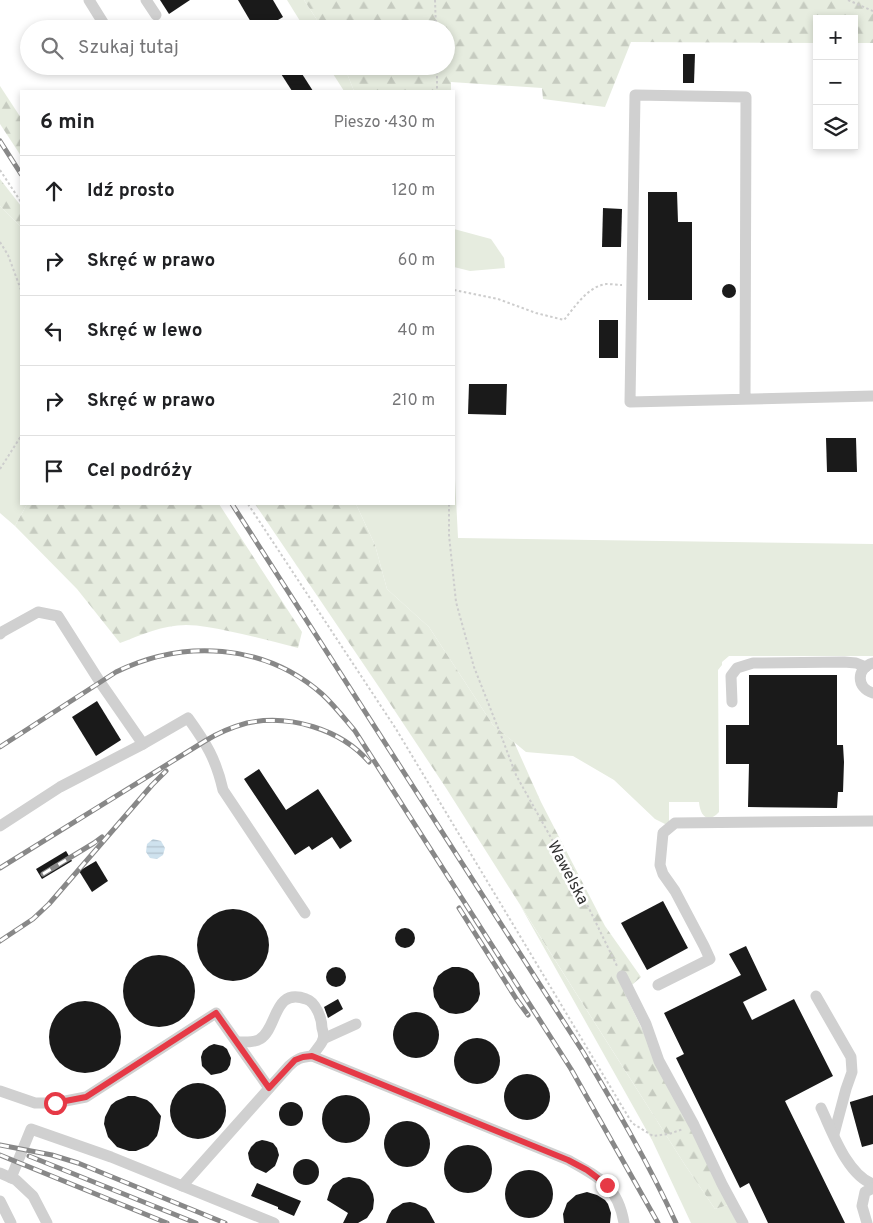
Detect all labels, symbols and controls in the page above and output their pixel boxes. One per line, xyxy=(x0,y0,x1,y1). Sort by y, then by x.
map controls xyxy=(813,15,858,150)
button: + xyxy=(813,15,858,60)
search box xyxy=(20,20,455,75)
icon: search xyxy=(38,34,66,62)
text: Szukaj tutaj xyxy=(78,36,179,60)
button: − xyxy=(813,60,858,105)
button: layers xyxy=(813,105,858,150)
text: 6 min xyxy=(40,109,95,136)
text: Pieszo · 430 m xyxy=(334,113,435,133)
icon: ahead xyxy=(40,177,68,205)
text: Idź prosto xyxy=(87,179,175,203)
text: 120 m xyxy=(392,181,435,201)
icon: right xyxy=(40,247,68,275)
text: Skręć w prawo xyxy=(87,249,215,273)
text: 60 m xyxy=(398,251,435,271)
icon: left xyxy=(40,317,68,345)
text: Skręć w lewo xyxy=(87,319,202,343)
text: 40 m xyxy=(397,321,435,341)
icon: right xyxy=(40,387,68,415)
text: Skręć w prawo xyxy=(87,389,215,413)
text: 210 m xyxy=(392,391,435,411)
icon: arrive xyxy=(40,457,68,485)
text: Cel podróży xyxy=(87,459,192,483)
street label: Wawelska xyxy=(542,838,592,908)
route start xyxy=(44,1092,67,1115)
route end xyxy=(596,1174,619,1197)

